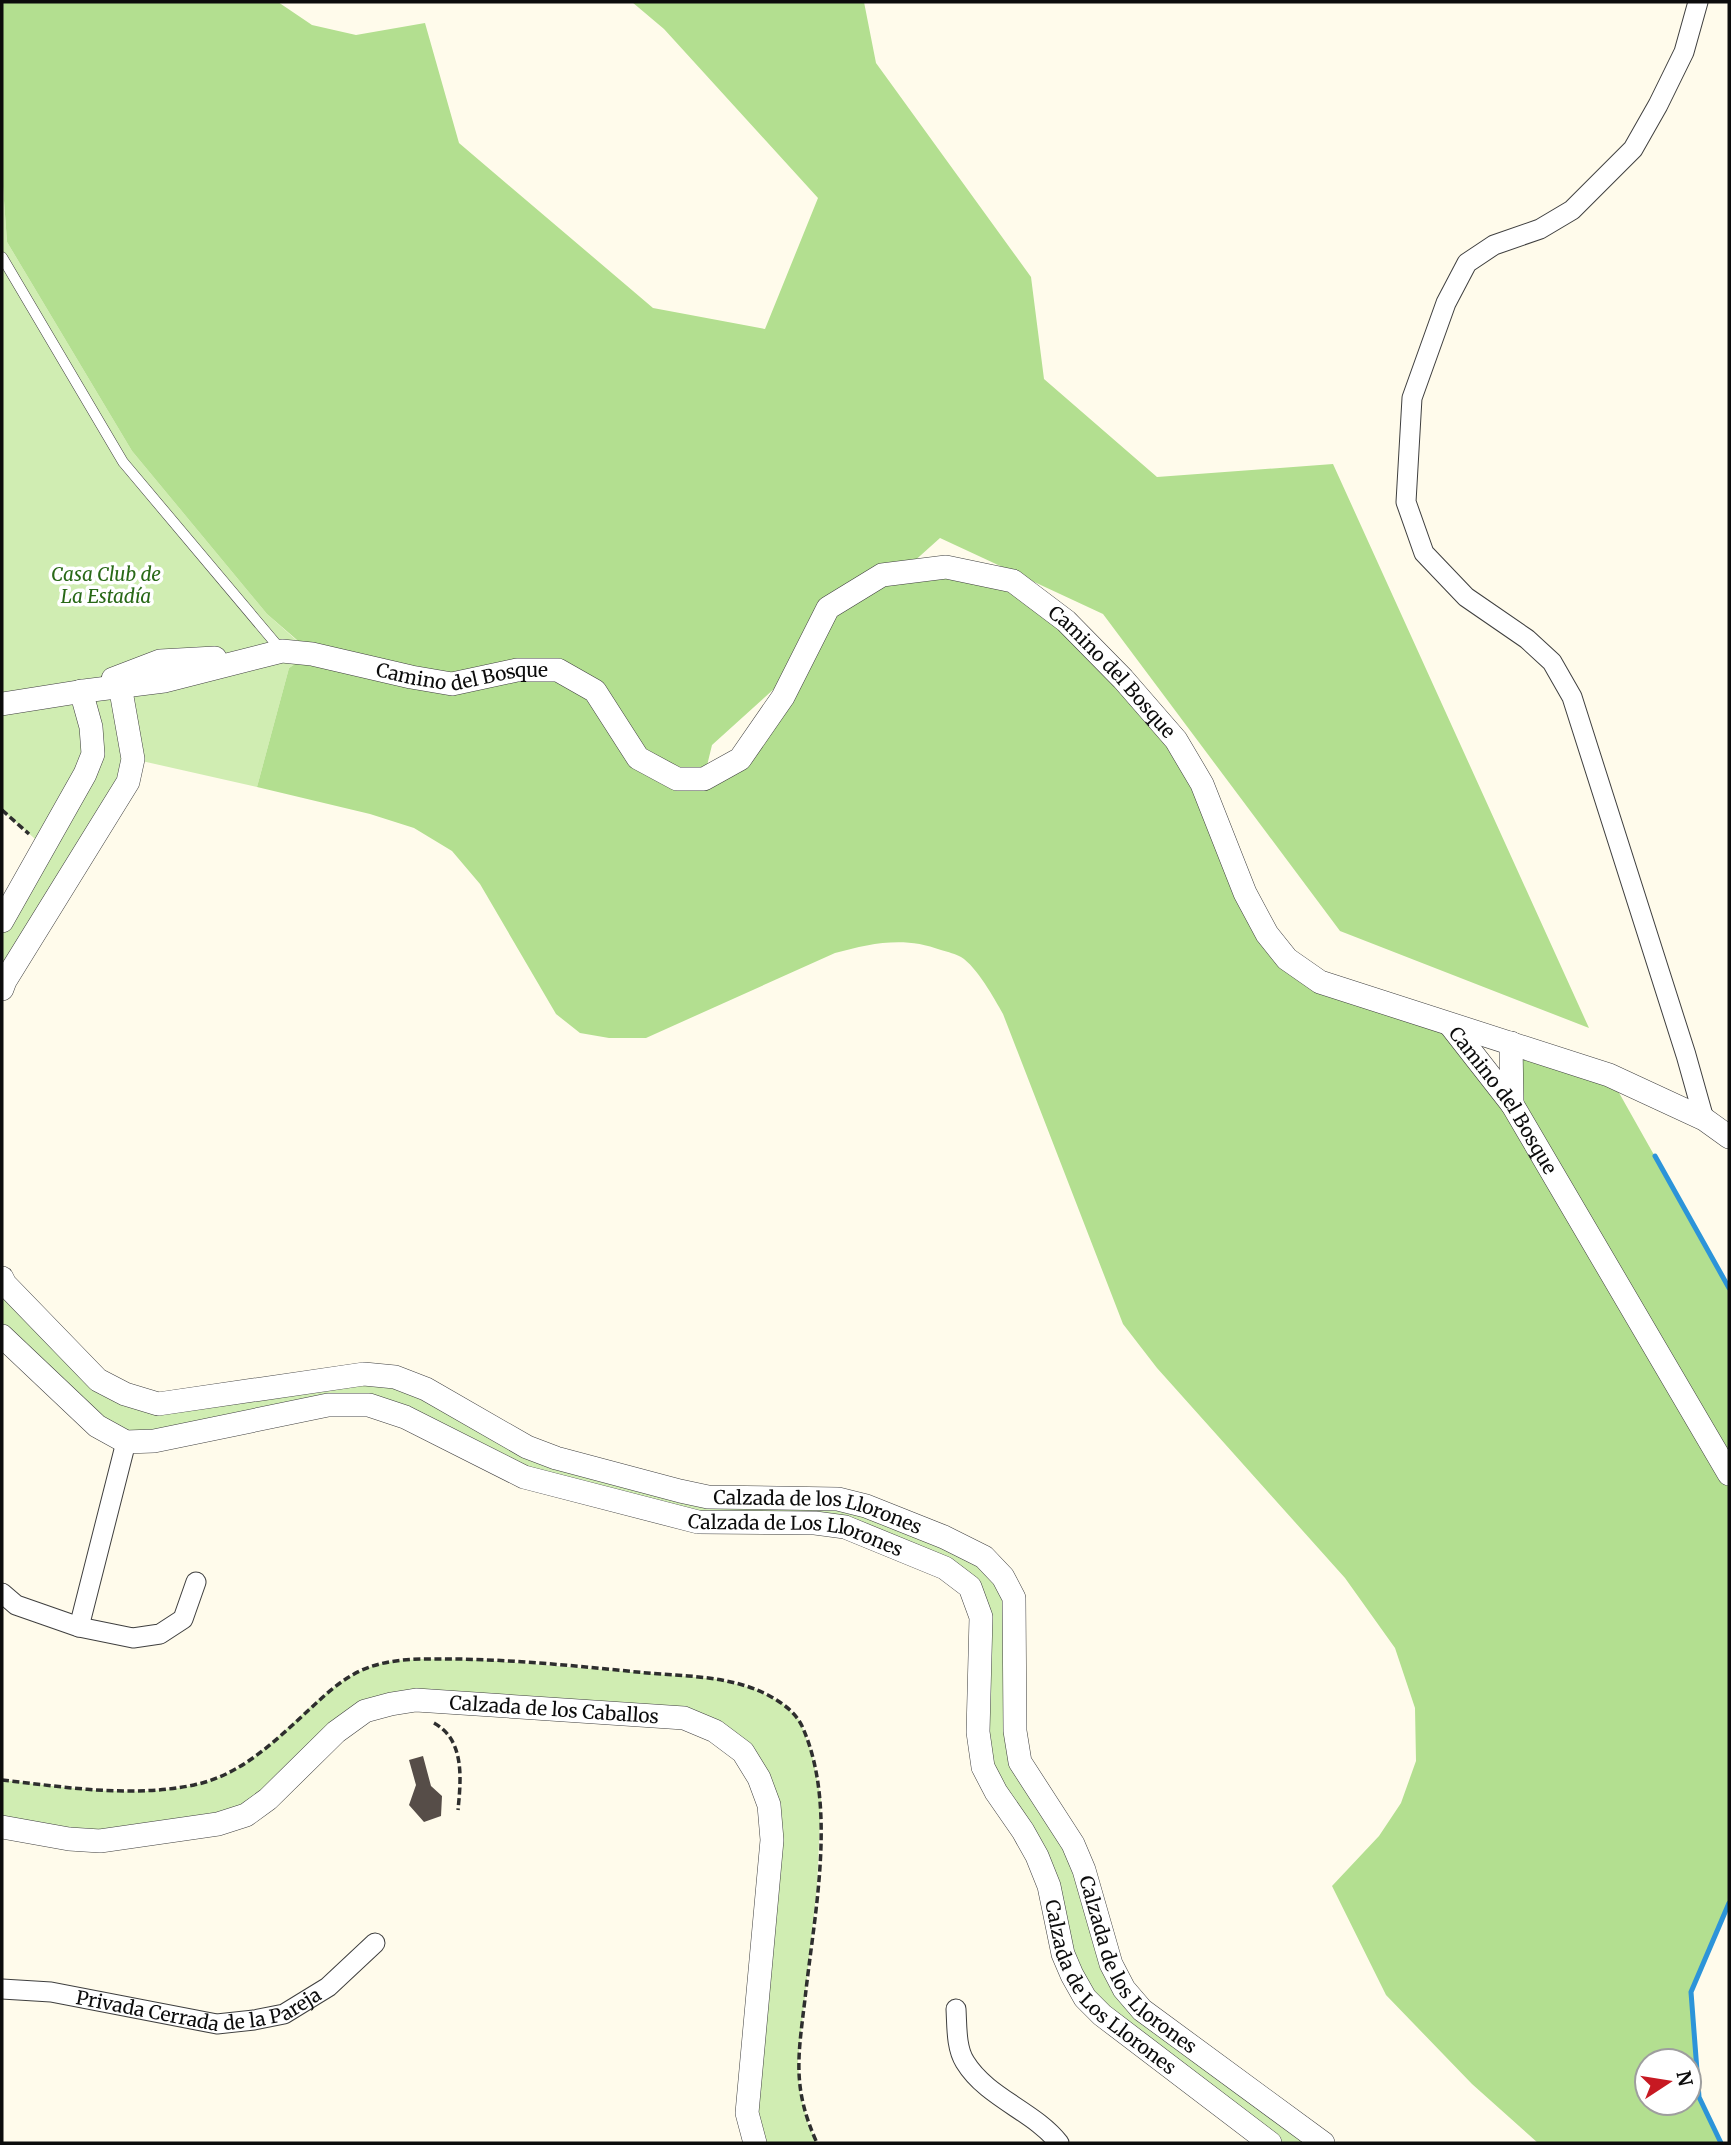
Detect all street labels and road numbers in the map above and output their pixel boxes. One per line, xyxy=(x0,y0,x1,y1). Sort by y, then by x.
street label: Camino del Bosque xyxy=(1044,600,1181,743)
street label: Camino del Bosque xyxy=(374,657,548,696)
street label: Camino del Bosque xyxy=(1444,1022,1562,1178)
street label: Calzada de los Llorones xyxy=(713,1485,926,1539)
street label: Calzada de Los Llorones xyxy=(685,1508,907,1561)
street label: Calzada de los Caballos xyxy=(449,1690,660,1728)
street label: Calzada de los Llorones xyxy=(1074,1873,1202,2058)
street label: Calzada de Los Llorones xyxy=(1040,1898,1181,2079)
street label: Privada Cerrada de la Pareja xyxy=(74,1982,325,2036)

